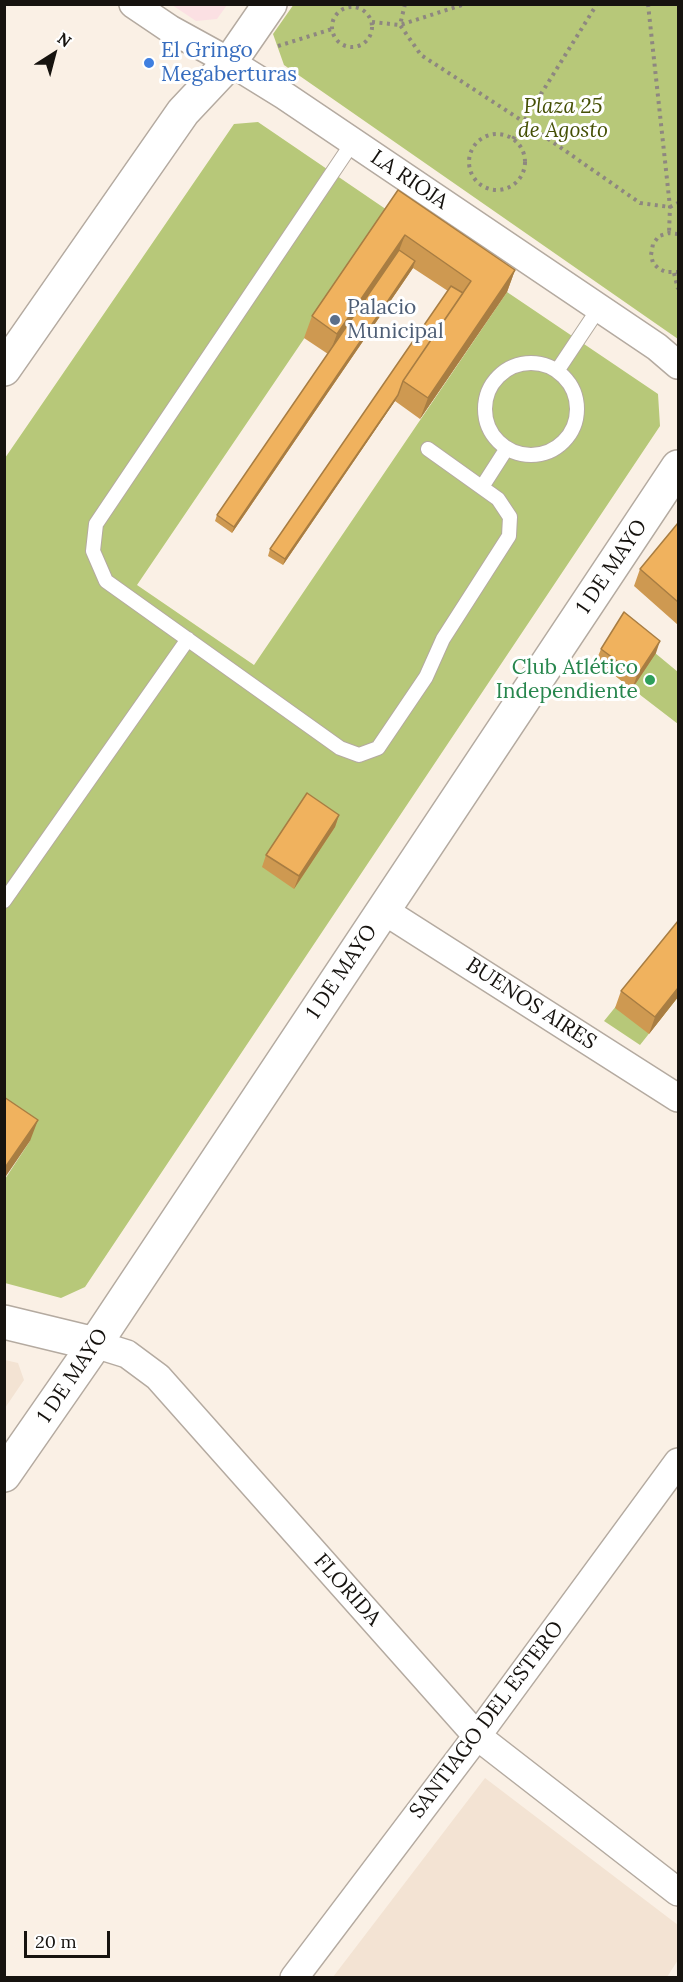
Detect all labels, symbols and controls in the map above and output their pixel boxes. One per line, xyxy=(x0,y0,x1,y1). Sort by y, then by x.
north arrow xyxy=(24,24,84,84)
text: N xyxy=(54,28,75,51)
place label: El Gringo Megaberturas xyxy=(161,38,297,88)
marker: El Gringo Megaberturas xyxy=(142,56,156,70)
park label: Plaza 25 de Agosto xyxy=(518,94,608,144)
street label: LA RIOJA xyxy=(366,145,452,215)
place label: Palacio Municipal xyxy=(347,295,444,345)
marker: Palacio Municipal xyxy=(328,313,342,327)
street label: 1 DE MAYO xyxy=(571,515,653,619)
place label: Club Atlético Independiente xyxy=(496,655,638,705)
marker: Club Atlético Independiente xyxy=(643,673,657,687)
street label: 1 DE MAYO xyxy=(301,920,383,1024)
street label: BUENOS AIRES xyxy=(461,953,601,1055)
street label: 1 DE MAYO xyxy=(32,1324,114,1428)
street label: FLORIDA xyxy=(308,1549,386,1631)
street label: SANTIAGO DEL ESTERO xyxy=(405,1617,569,1823)
scale bar xyxy=(27,1919,112,1957)
text: 20 m xyxy=(35,1930,77,1953)

